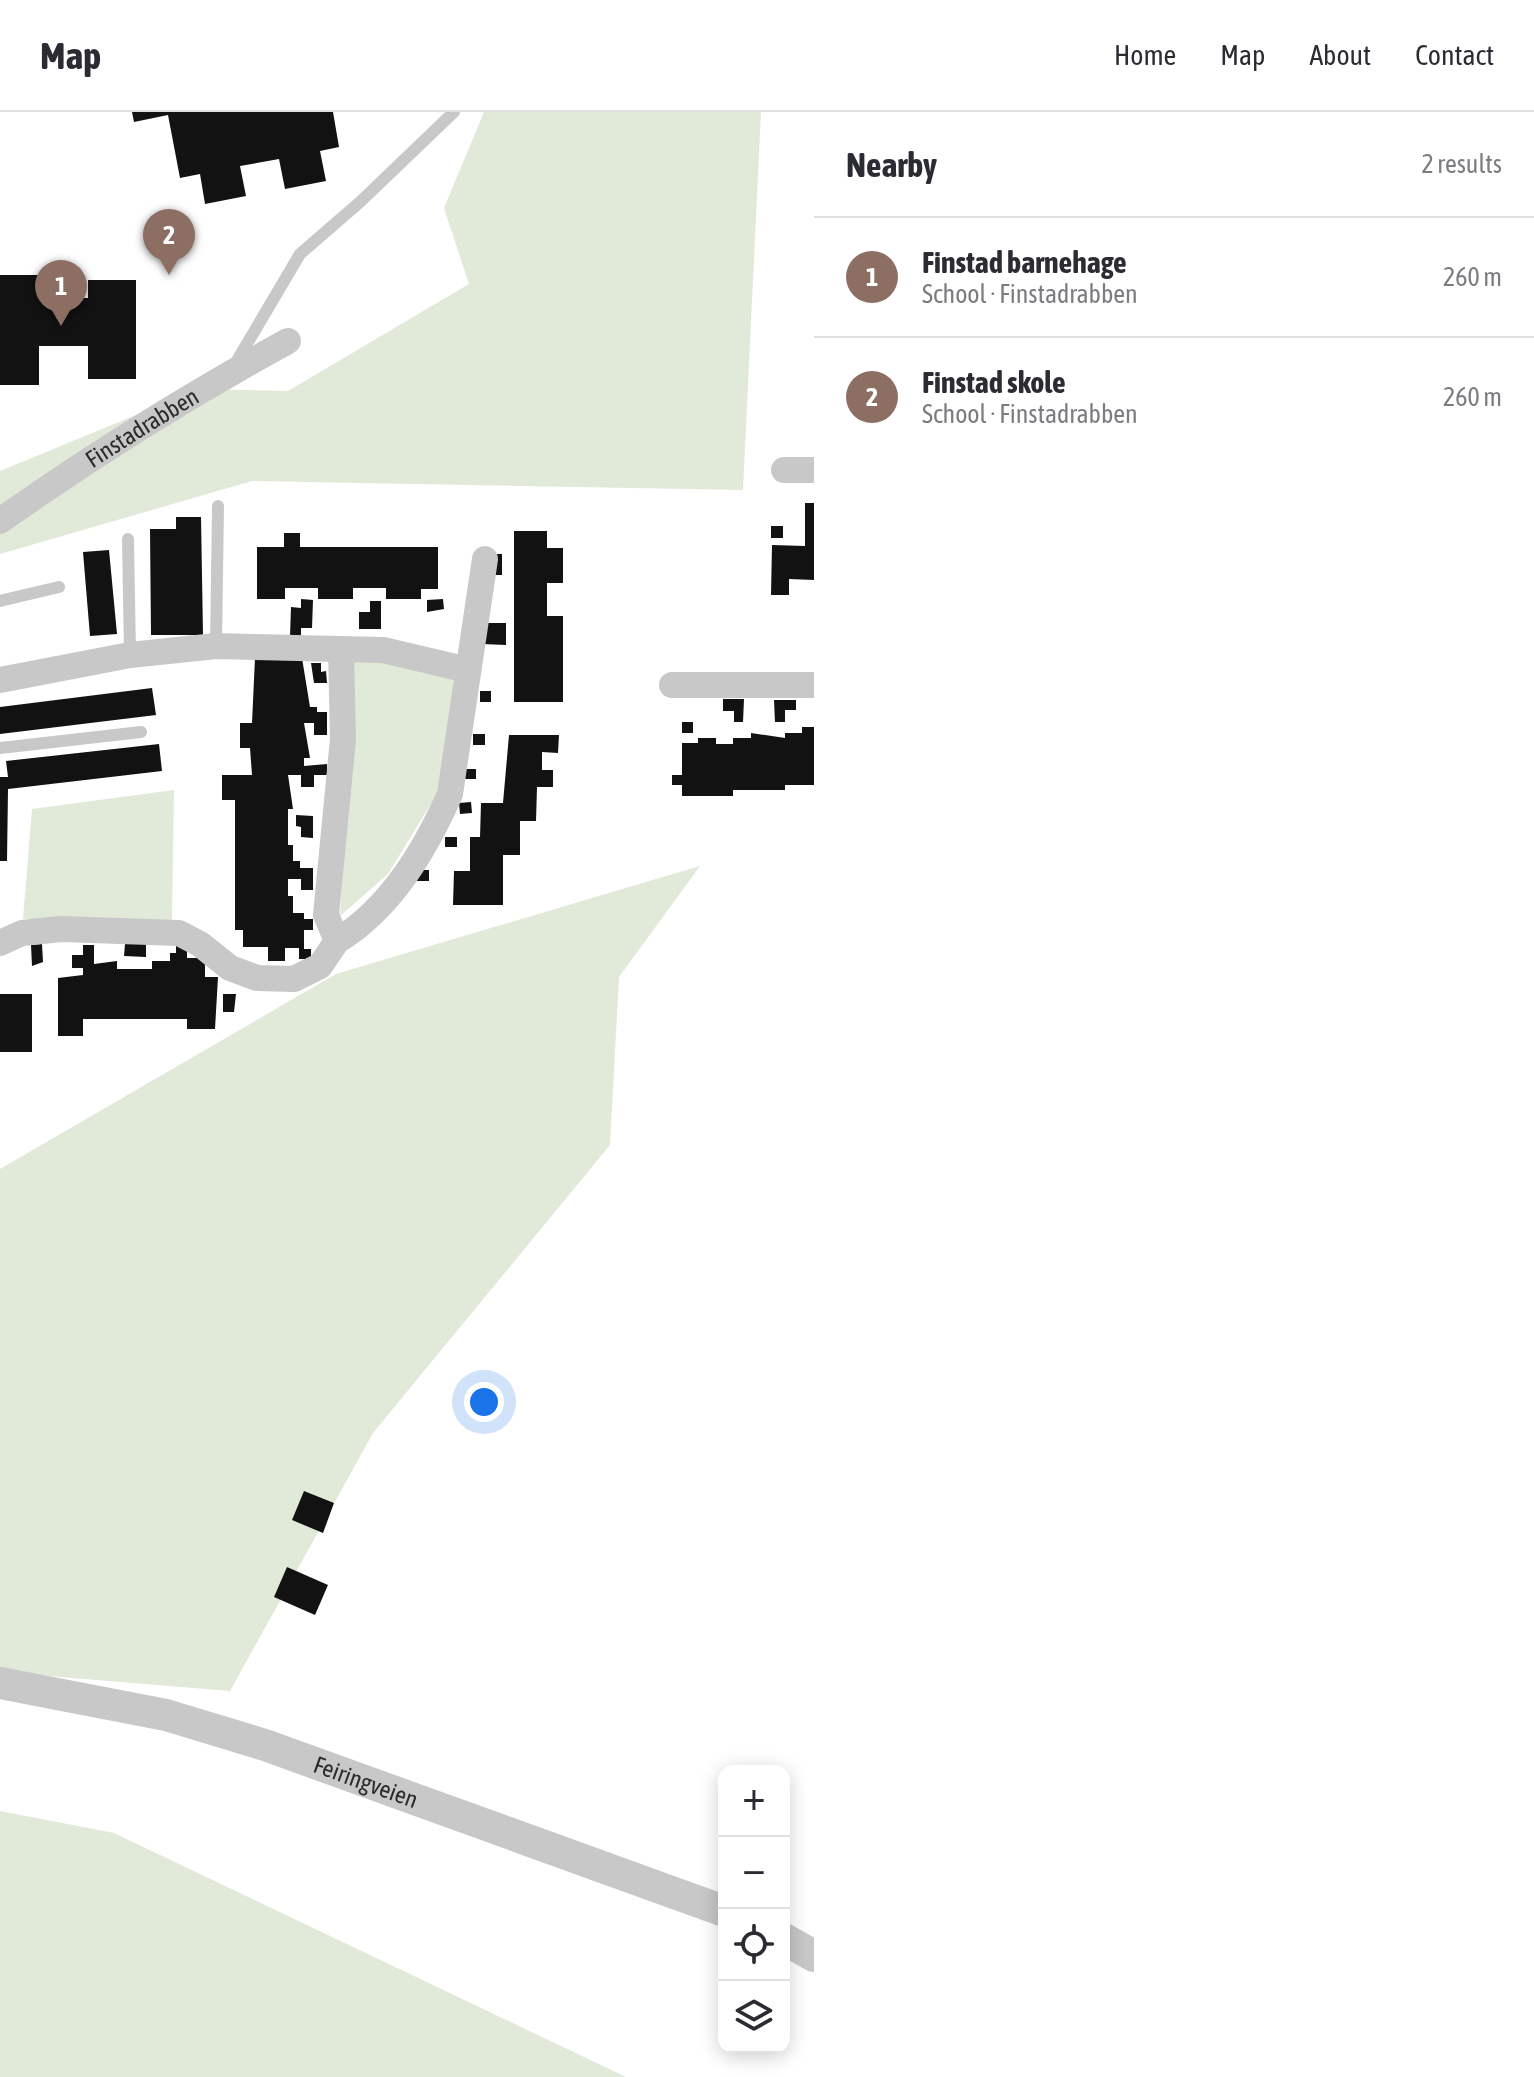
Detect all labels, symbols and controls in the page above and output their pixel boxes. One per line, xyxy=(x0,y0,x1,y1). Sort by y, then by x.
text: Map xyxy=(40,34,101,77)
text: Home xyxy=(1114,39,1176,71)
text: Map xyxy=(1220,39,1265,71)
text: About xyxy=(1309,39,1371,71)
text: Contact xyxy=(1415,39,1494,71)
text: Nearby xyxy=(846,145,937,184)
text: 2 results xyxy=(1421,149,1502,179)
pin: 2 xyxy=(143,209,195,275)
text: Finstad barnehage xyxy=(922,245,1127,279)
pin: 1 xyxy=(35,260,87,326)
text: 1 xyxy=(866,262,878,292)
text: 260 m xyxy=(1443,262,1502,292)
text: School · Finstadrabben xyxy=(922,279,1138,309)
text: Finstad skole xyxy=(922,365,1066,399)
street label: Finstadrabben xyxy=(80,382,203,473)
text: 2 xyxy=(866,382,878,412)
text: 260 m xyxy=(1443,382,1502,412)
text: School · Finstadrabben xyxy=(922,399,1138,429)
your location xyxy=(464,1382,504,1422)
street label: Feiringveien xyxy=(310,1750,422,1813)
map controls xyxy=(718,1765,790,2053)
button: + xyxy=(718,1765,790,1837)
button: − xyxy=(718,1837,790,1909)
button: locate xyxy=(718,1909,790,1981)
button: layers xyxy=(718,1981,790,2053)

